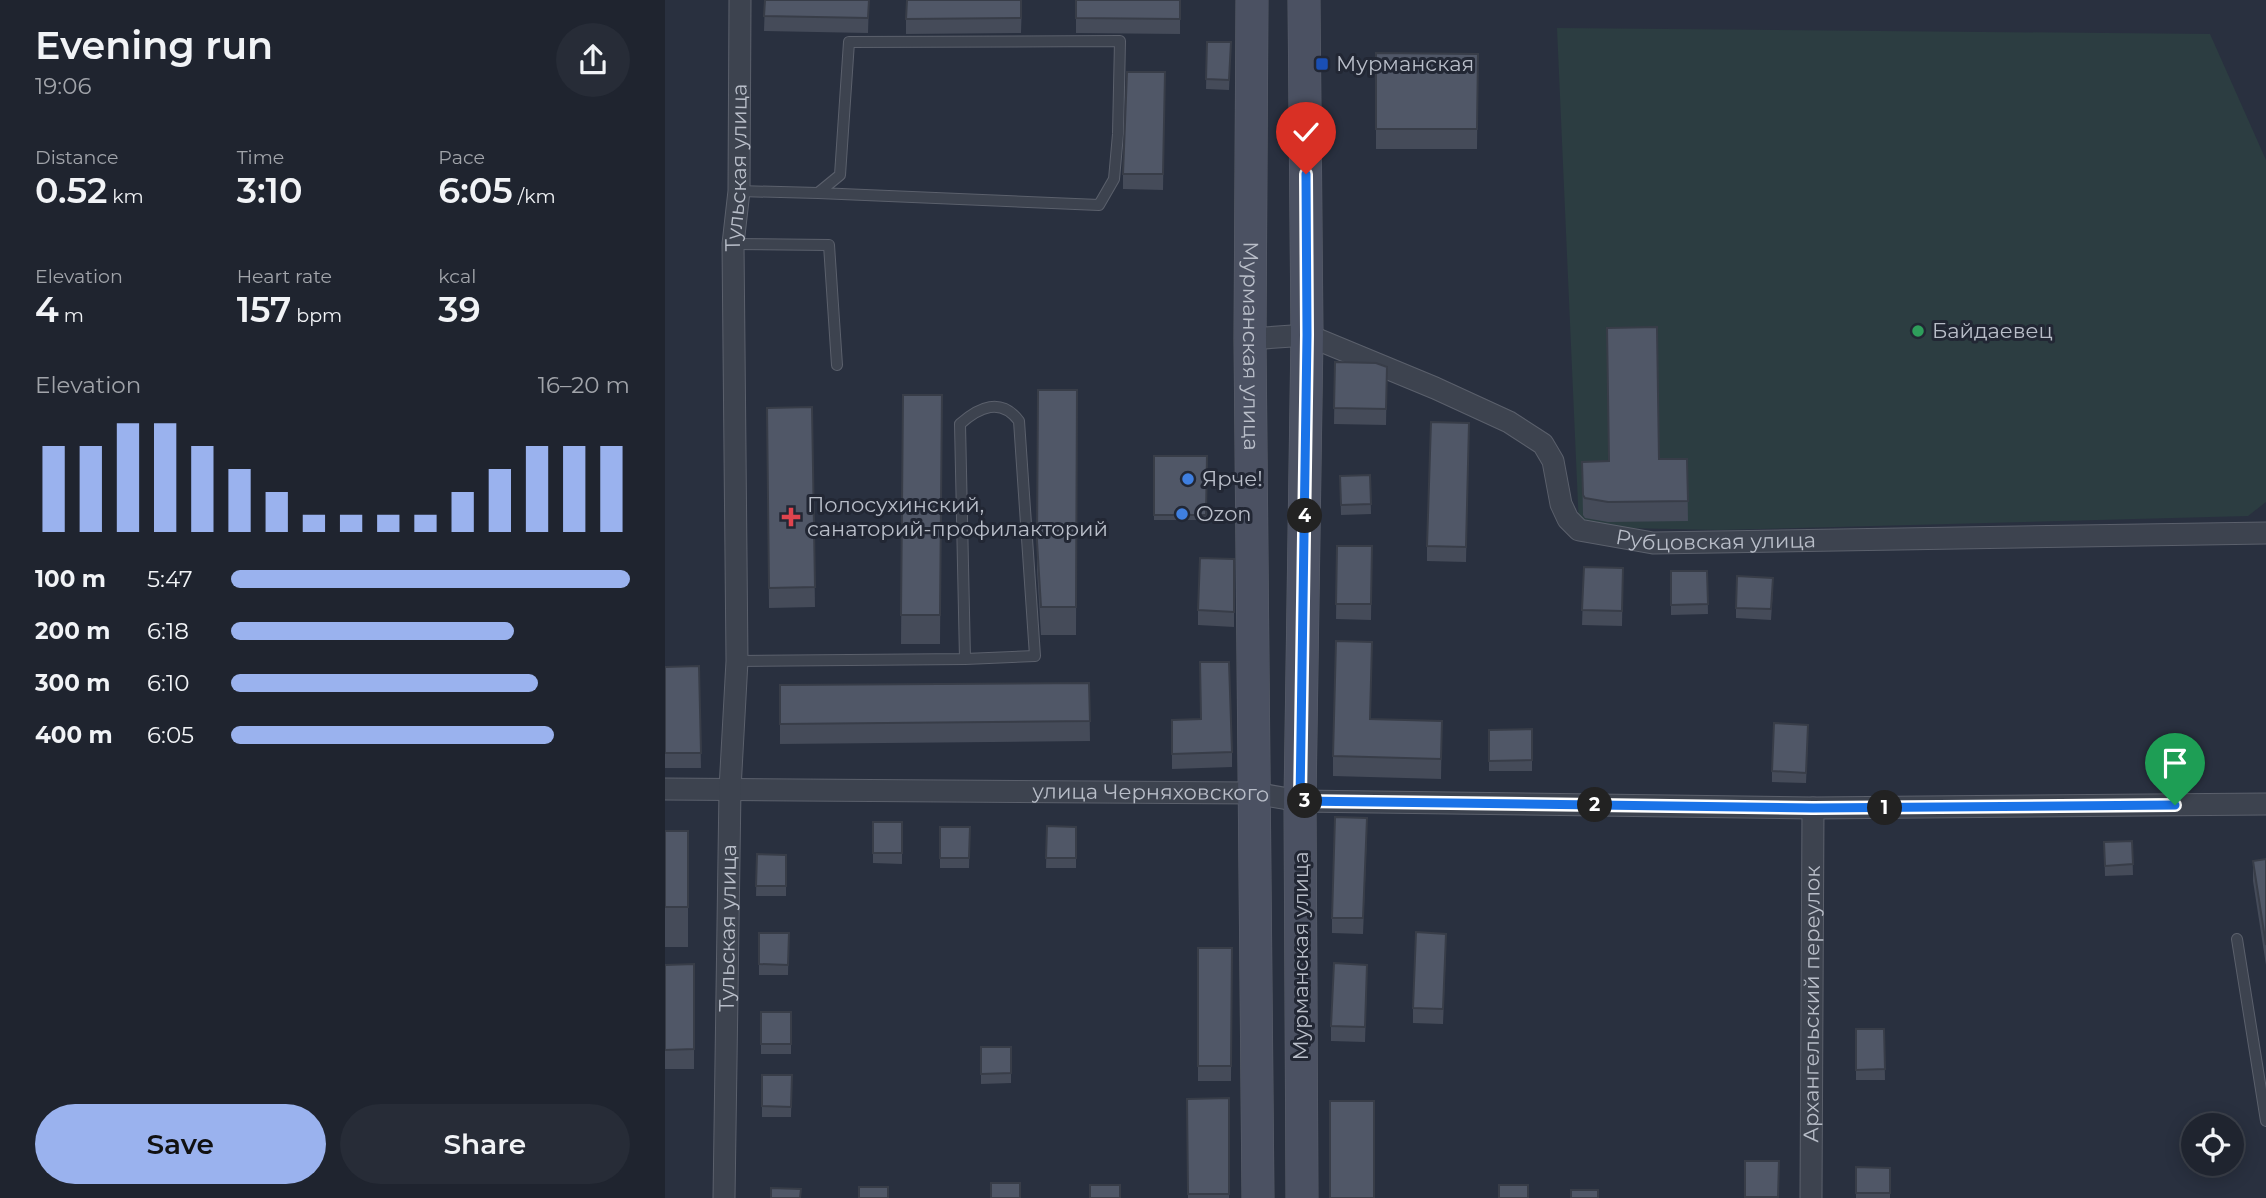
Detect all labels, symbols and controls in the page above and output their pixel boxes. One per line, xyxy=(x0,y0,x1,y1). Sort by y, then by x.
text: Evening run xyxy=(35,22,273,69)
button: share xyxy=(556,23,630,97)
place label: Мурманская xyxy=(1336,51,1474,76)
marker: Мурманская xyxy=(1314,56,1330,72)
text: 19:06 xyxy=(35,72,91,100)
street label: Тульская улица xyxy=(720,84,752,251)
pin xyxy=(1276,102,1336,174)
icon: check xyxy=(1287,113,1325,151)
text: Distance xyxy=(35,146,118,169)
text: Time xyxy=(237,146,284,169)
text: Pace xyxy=(438,146,485,169)
text: 0.52 xyxy=(35,169,107,212)
text: 3:10 xyxy=(237,169,302,212)
text: 6:05 xyxy=(438,169,513,212)
text: km xyxy=(107,185,144,208)
text: /km xyxy=(513,185,556,208)
street label: Мурманская улица xyxy=(1238,241,1264,451)
text: Elevation xyxy=(35,265,123,288)
text: Heart rate xyxy=(237,265,332,288)
text: kcal xyxy=(438,265,476,288)
text: 4 xyxy=(35,288,59,331)
text: 157 xyxy=(237,288,291,331)
text: 39 xyxy=(438,288,481,331)
text: m xyxy=(59,304,84,327)
text: bpm xyxy=(291,304,342,327)
place label: Байдаевец xyxy=(1932,318,2053,343)
marker: Байдаевец xyxy=(1910,323,1926,339)
text: Elevation xyxy=(35,371,141,399)
text: 16–20 m xyxy=(538,371,630,399)
place label: Ярче! xyxy=(1202,466,1263,491)
marker: Ярче! xyxy=(1180,471,1196,487)
place label: Полосухинский, санаторий-профилакторий xyxy=(807,492,1108,541)
pin: 4 xyxy=(1287,498,1323,534)
place label: Ozon xyxy=(1196,501,1252,526)
text: 4 xyxy=(1298,504,1311,527)
marker: Ozon xyxy=(1174,506,1190,522)
marker: Полосухинский, санаторий-профилакторий xyxy=(781,507,801,527)
street label: Рубцовская улица xyxy=(1614,524,1816,555)
text: 100 m xyxy=(35,565,106,593)
text: 5:47 xyxy=(147,565,193,593)
text: 200 m xyxy=(35,617,110,645)
text: 6:18 xyxy=(147,617,189,645)
text: 300 m xyxy=(35,669,111,697)
text: 6:10 xyxy=(147,669,189,697)
text: 400 m xyxy=(35,721,113,749)
text: 6:05 xyxy=(147,721,194,749)
pin xyxy=(2145,733,2205,805)
icon: arrive xyxy=(2156,744,2194,782)
street label: улица Черняховского xyxy=(1031,778,1272,807)
pin: 3 xyxy=(1287,784,1323,818)
pin: 2 xyxy=(1577,788,1613,822)
text: 3 xyxy=(1299,789,1310,812)
pin: 1 xyxy=(1867,790,1903,826)
text: 2 xyxy=(1589,793,1600,816)
text: 1 xyxy=(1881,796,1888,819)
street label: Тульская улица xyxy=(714,844,741,1012)
street label: Мурманская улица xyxy=(1288,851,1313,1061)
street label: Архангельский переулок xyxy=(1798,865,1825,1143)
button: Save xyxy=(35,1104,326,1184)
button: Share xyxy=(340,1104,630,1184)
map controls xyxy=(2181,1113,2244,1176)
button: locate xyxy=(2181,1113,2244,1176)

